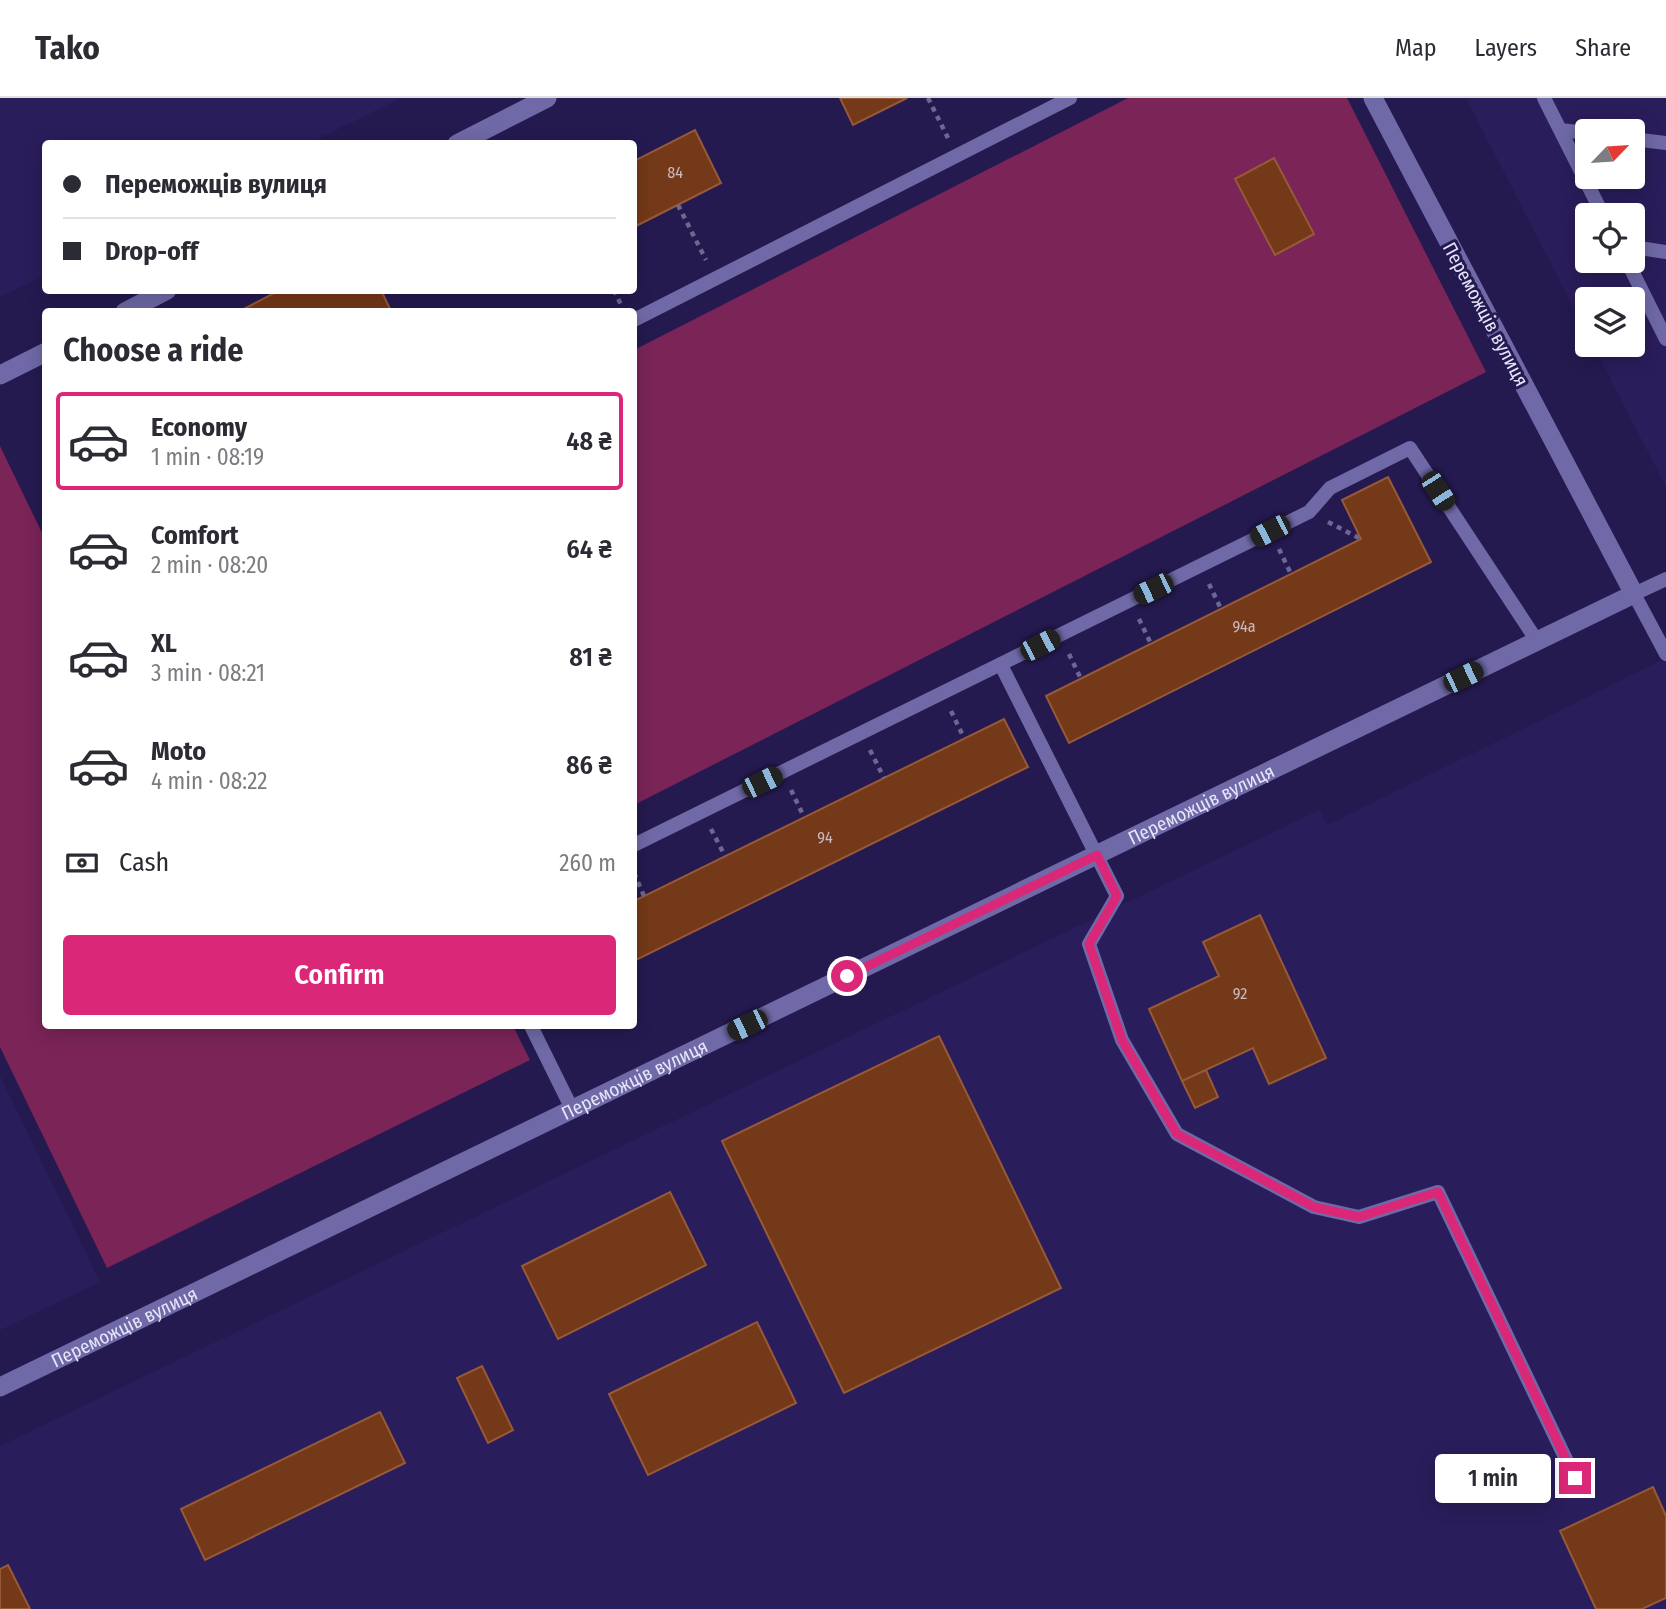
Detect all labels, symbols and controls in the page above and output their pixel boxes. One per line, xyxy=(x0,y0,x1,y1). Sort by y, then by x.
text: Tako xyxy=(35,28,100,68)
text: Map xyxy=(1395,34,1437,62)
text: Layers xyxy=(1475,34,1537,62)
text: Share xyxy=(1575,34,1631,62)
north arrow xyxy=(1575,119,1645,189)
map controls xyxy=(1575,119,1645,357)
house number: 84 xyxy=(667,163,683,182)
text: Переможців вулиця xyxy=(105,169,327,200)
button: locate xyxy=(1575,203,1645,273)
text: Drop-off xyxy=(105,236,198,267)
street label: Переможців вулиця xyxy=(1438,238,1533,390)
button: layers xyxy=(1575,287,1645,357)
text: Choose a ride xyxy=(63,331,244,369)
icon: car xyxy=(67,410,130,473)
text: Economy xyxy=(151,412,247,443)
text: 48 ₴ xyxy=(566,426,612,457)
text: 1 min · 08:19 xyxy=(151,443,264,471)
car xyxy=(1418,468,1459,514)
car xyxy=(1247,512,1294,550)
icon: car xyxy=(67,518,130,581)
text: Comfort xyxy=(151,520,239,551)
text: 64 ₴ xyxy=(566,534,612,565)
text: 2 min · 08:20 xyxy=(151,551,268,579)
car xyxy=(1130,570,1177,608)
house number: 94а xyxy=(1232,617,1256,636)
icon: car xyxy=(67,626,130,689)
car xyxy=(1017,626,1064,664)
text: XL xyxy=(151,628,177,659)
text: 81 ₴ xyxy=(569,642,612,673)
car xyxy=(1440,658,1487,696)
text: 3 min · 08:21 xyxy=(151,659,265,687)
icon: car xyxy=(67,734,130,797)
text: Moto xyxy=(151,736,206,767)
text: 86 ₴ xyxy=(566,750,612,781)
street label: Переможців вулиця xyxy=(1124,759,1278,850)
car xyxy=(739,763,786,801)
text: 4 min · 08:22 xyxy=(151,767,267,795)
house number: 94 xyxy=(817,828,833,847)
icon: cash xyxy=(63,844,101,882)
text: Cash xyxy=(119,847,169,878)
text: 260 m xyxy=(559,849,616,877)
button: Confirm xyxy=(63,935,616,1015)
route start xyxy=(831,960,863,992)
house number: 92 xyxy=(1233,984,1247,1003)
car xyxy=(724,1006,771,1044)
street label: Переможців вулиця xyxy=(558,1034,711,1125)
street label: Переможців вулиця xyxy=(47,1282,201,1372)
callout: 1 min xyxy=(1435,1454,1550,1502)
route end xyxy=(1559,1462,1591,1494)
text: 1 min xyxy=(1468,1464,1518,1492)

